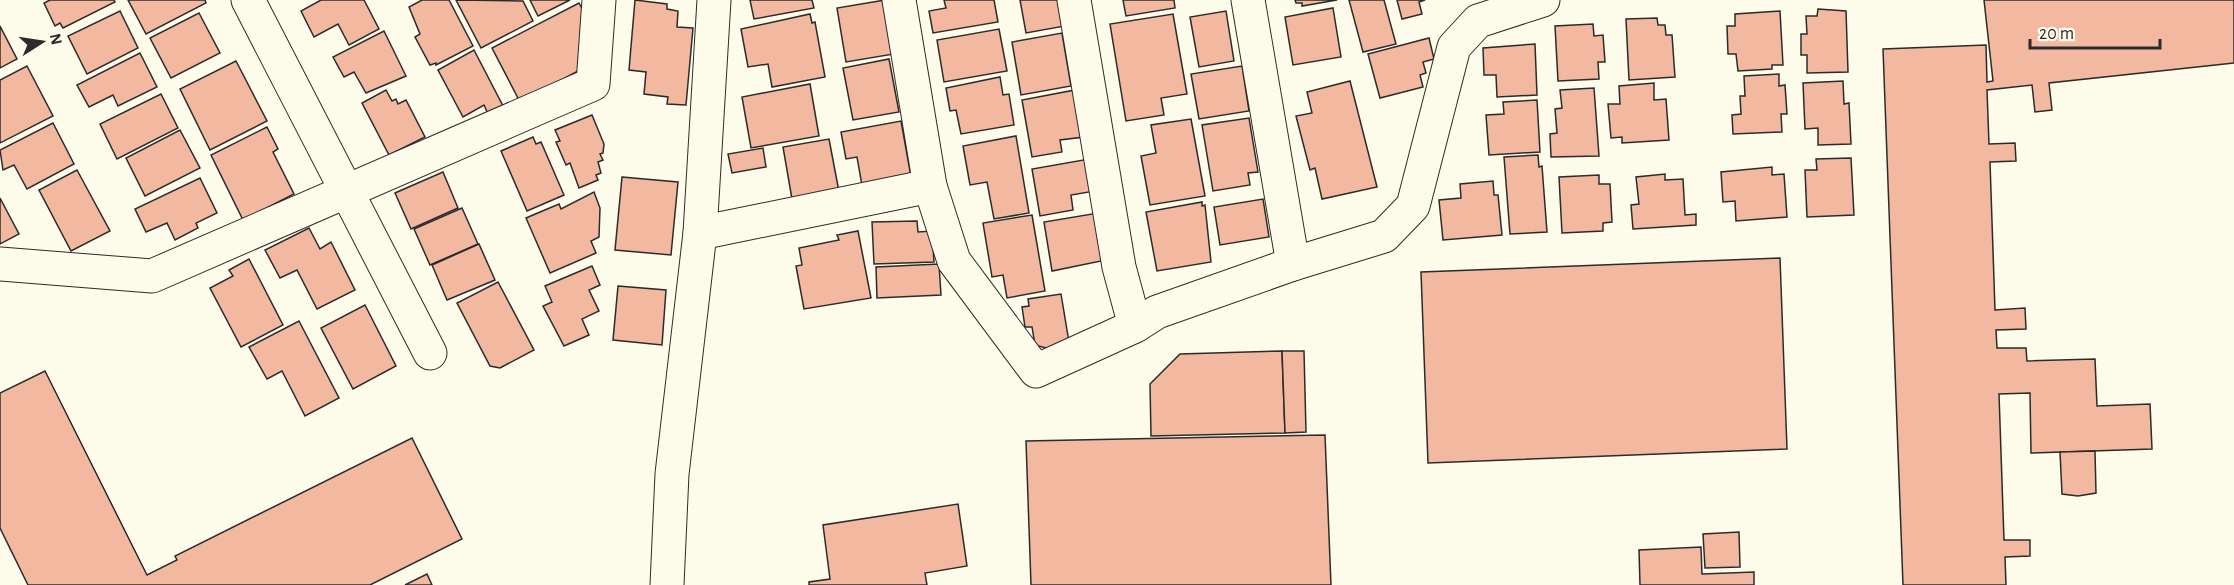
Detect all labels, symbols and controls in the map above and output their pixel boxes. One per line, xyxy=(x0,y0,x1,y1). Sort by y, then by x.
north arrow xyxy=(12,12,72,72)
scale bar xyxy=(2030,12,2160,50)
text: 20 m xyxy=(2039,25,2074,43)
text: N xyxy=(47,32,65,46)

